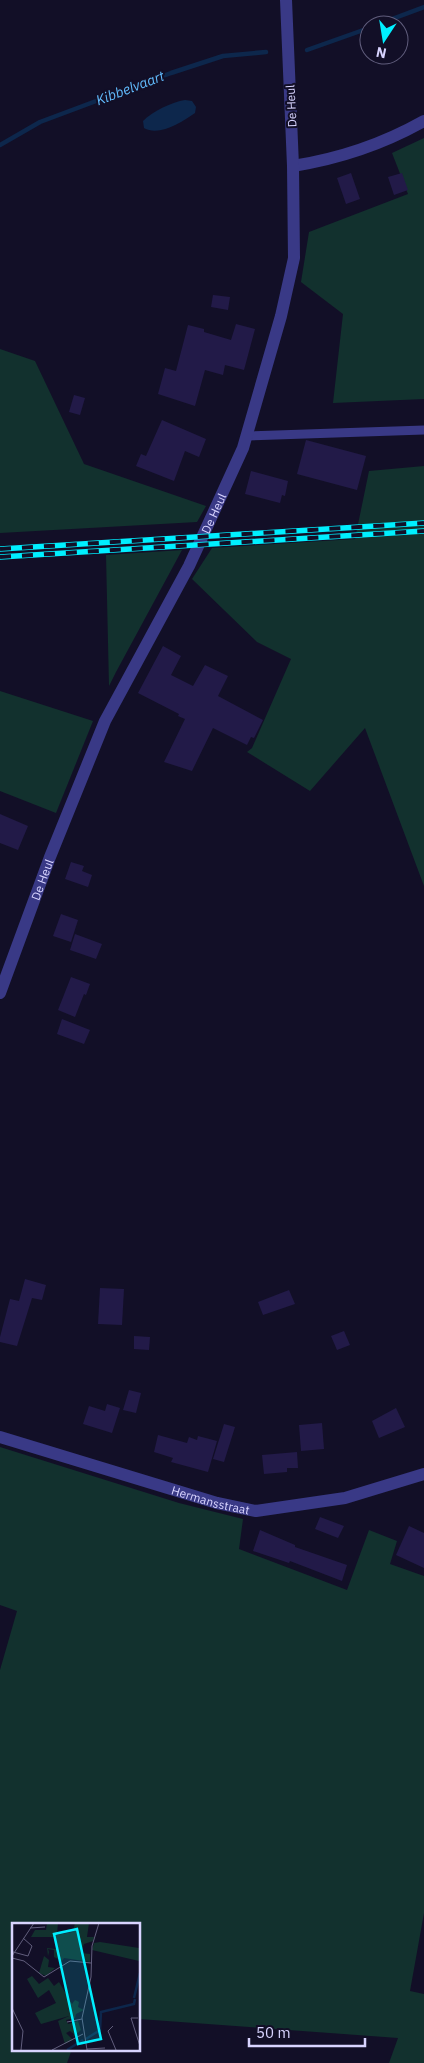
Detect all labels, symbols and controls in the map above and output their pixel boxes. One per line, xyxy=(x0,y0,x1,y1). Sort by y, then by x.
north arrow xyxy=(359,15,409,65)
text: N xyxy=(374,43,388,63)
water label: Kibbelvaart xyxy=(93,67,167,109)
street label: De Heul xyxy=(282,84,300,128)
street label: De Heul xyxy=(197,491,229,536)
street label: De Heul xyxy=(27,857,56,902)
street label: Hermansstraat xyxy=(170,1482,251,1517)
inset map xyxy=(12,1923,140,2050)
scale bar xyxy=(249,2016,365,2048)
text: 50 m xyxy=(256,2023,291,2042)

